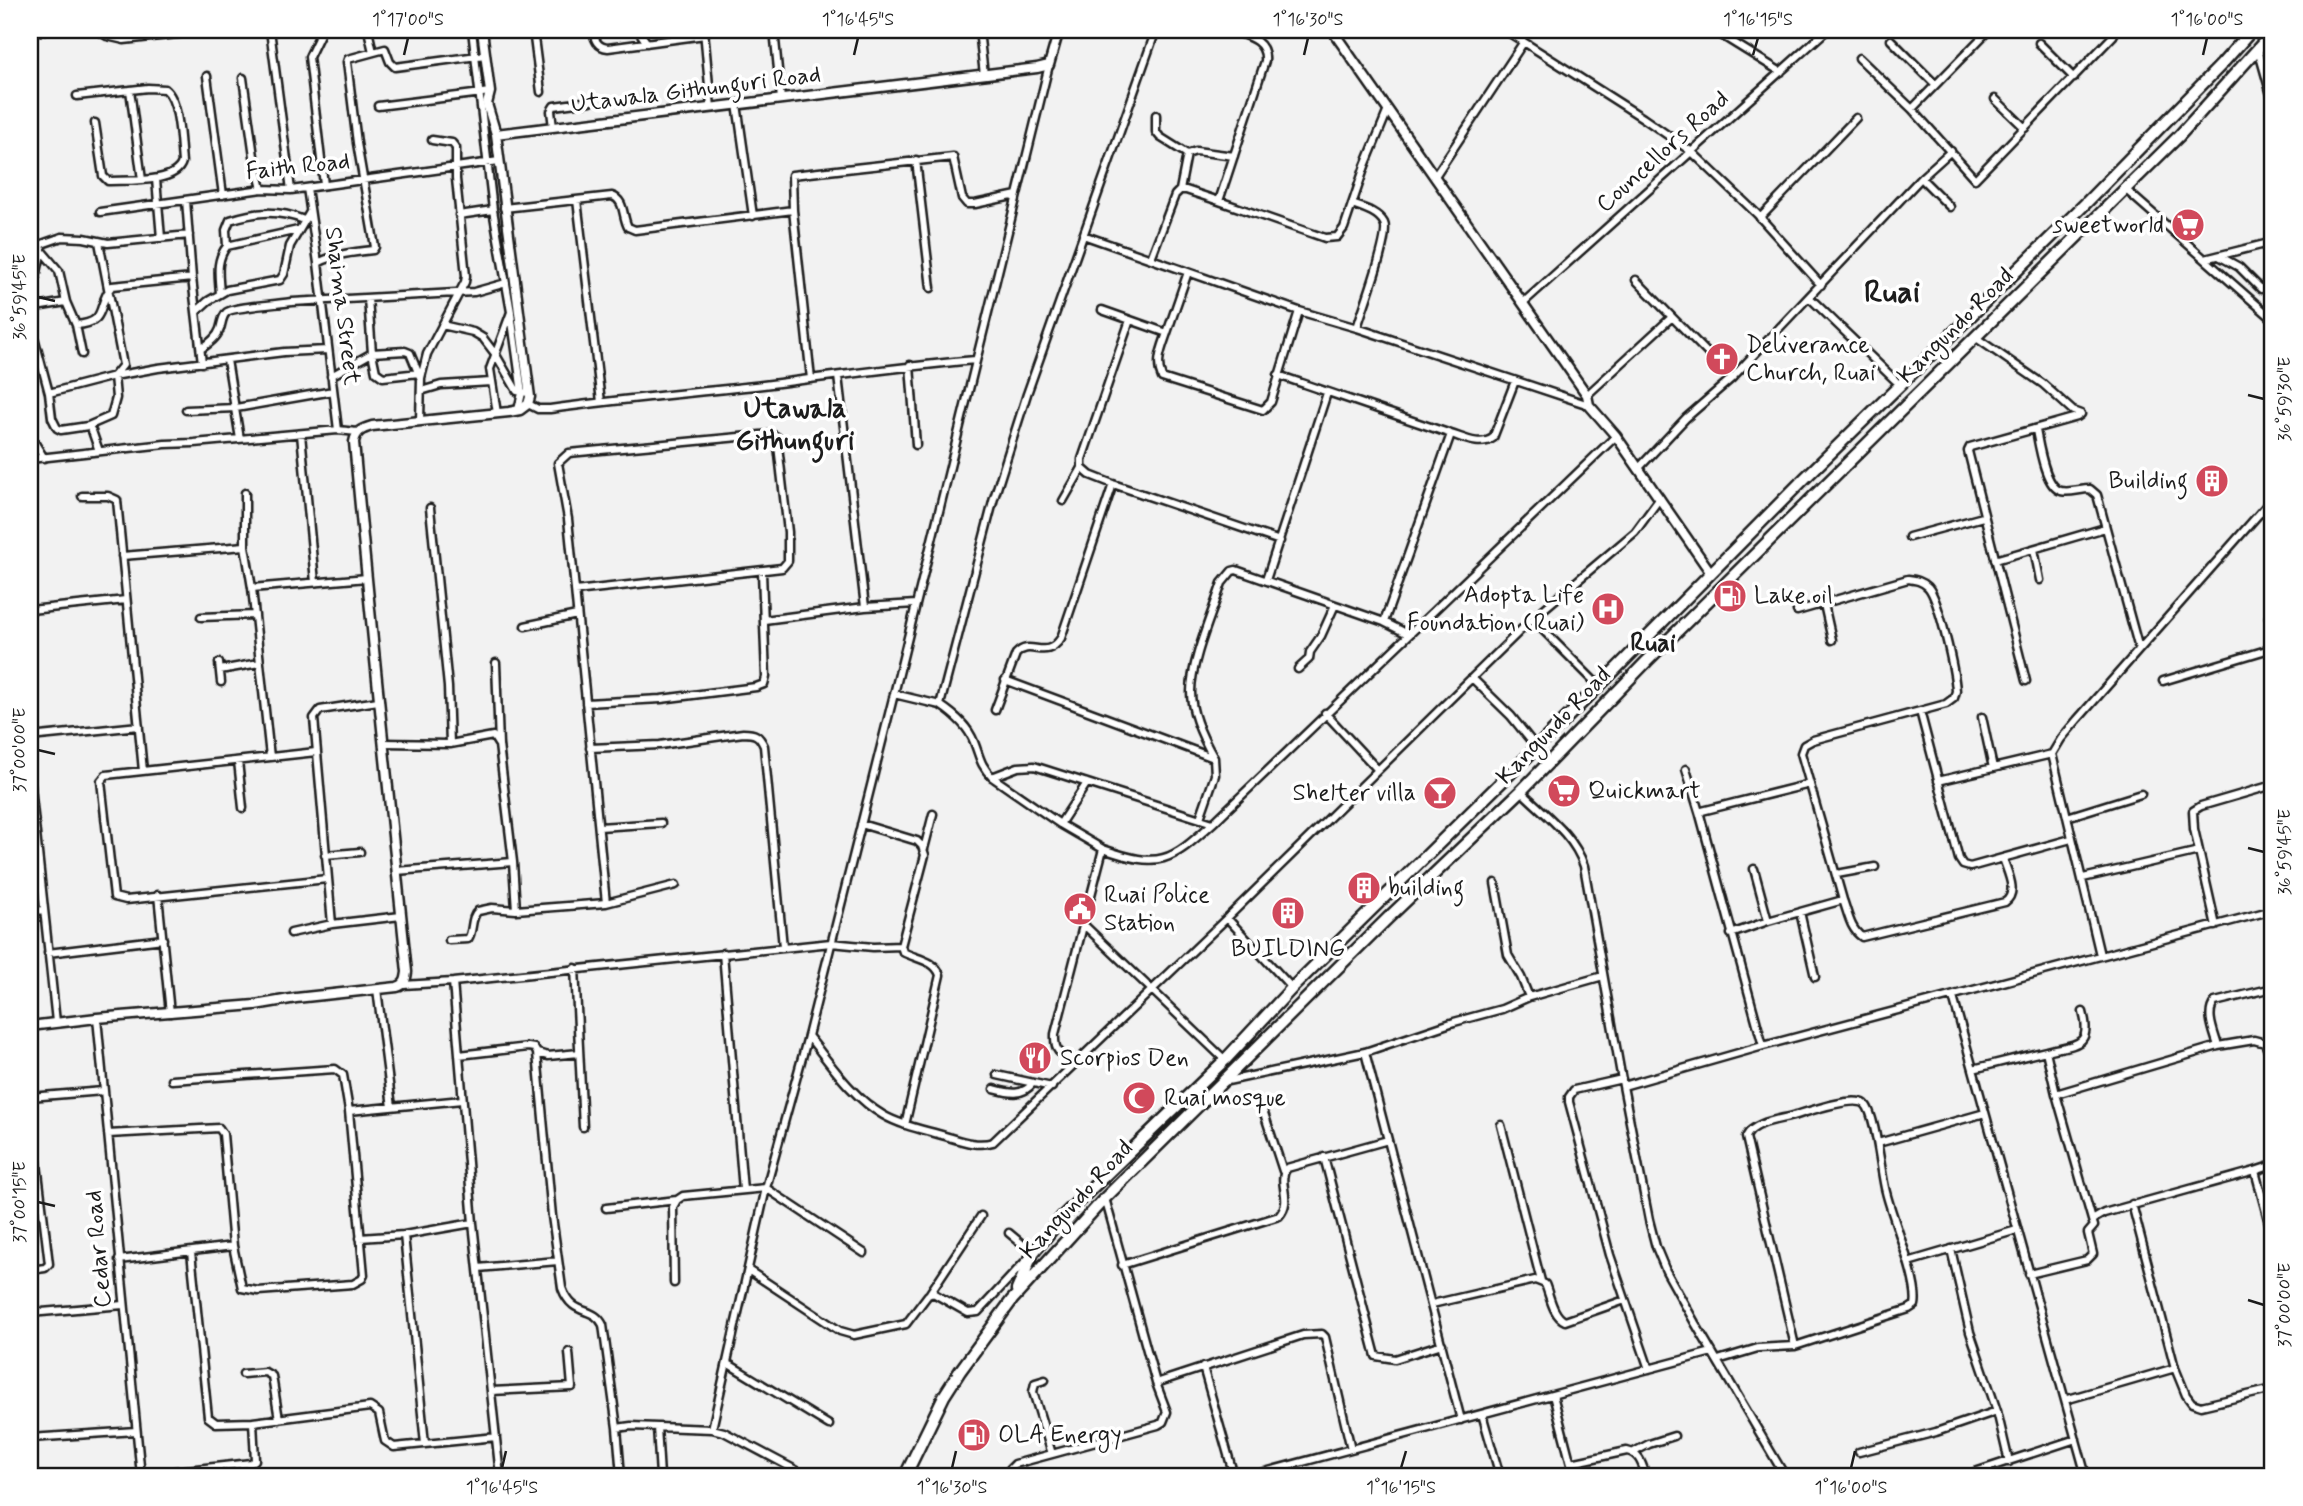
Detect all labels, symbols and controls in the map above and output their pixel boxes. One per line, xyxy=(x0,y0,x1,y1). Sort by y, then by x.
text: 1°17'00"S xyxy=(372,8,444,32)
text: 1°16'45"S xyxy=(822,8,894,32)
text: 1°16'30"S xyxy=(1273,8,1343,32)
text: 1°16'15"S xyxy=(1723,8,1793,32)
text: 1°16'00"S xyxy=(2171,8,2243,32)
street label: Utawala Githunguri Road xyxy=(569,59,823,124)
street label: Councellors Road xyxy=(1590,84,1736,220)
street label: Faith Road xyxy=(244,146,352,188)
supermarket icon: sweetworld xyxy=(2169,206,2207,244)
place label: sweetworld xyxy=(2052,210,2164,241)
street label: Shaima Street xyxy=(317,225,367,387)
text: 36°59'45"E xyxy=(8,254,32,340)
street label: Kangundo Road xyxy=(1891,261,2022,392)
district label: Ruai xyxy=(1864,272,1920,314)
place label: Deliverance Church, Ruai xyxy=(1746,330,1876,389)
church icon: Deliverance Church, Ruai xyxy=(1703,340,1741,378)
text: 36°59'30"E xyxy=(2273,356,2297,442)
district label: Utawala Githunguri xyxy=(736,391,854,463)
building icon: Building xyxy=(2193,462,2231,500)
place label: Building xyxy=(2108,466,2188,500)
fuel station icon: Lake oil xyxy=(1711,577,1749,615)
place label: Adopta Life Foundation (Ruai) xyxy=(1407,580,1584,639)
place label: Lake oil xyxy=(1754,581,1833,612)
hospital icon: Adopta Life Foundation (Ruai) xyxy=(1589,590,1627,628)
district label: Ruai xyxy=(1630,627,1676,661)
street label: Kangundo Road xyxy=(1490,660,1620,793)
text: 37°00'00"E xyxy=(8,708,32,792)
supermarket icon: Quickmart xyxy=(1545,772,1583,810)
bar icon: Shelter villa xyxy=(1421,774,1459,812)
place label: Quickmart xyxy=(1588,776,1701,807)
place label: Shelter villa xyxy=(1293,778,1416,809)
text: 36°59'45"E xyxy=(2273,809,2297,895)
building icon: building xyxy=(1345,869,1383,907)
place label: building xyxy=(1388,873,1464,907)
place label: Ruai Police Station xyxy=(1104,880,1210,939)
public building icon: Ruai Police Station xyxy=(1061,890,1099,928)
building icon: BUILDING xyxy=(1269,894,1307,932)
place label: BUILDING xyxy=(1231,934,1345,965)
restaurant icon: Scorpios Den xyxy=(1016,1039,1054,1077)
place label: Scorpios Den xyxy=(1060,1043,1189,1074)
mosque icon: Ruai mosque xyxy=(1120,1079,1158,1117)
place label: Ruai mosque xyxy=(1164,1083,1286,1114)
street label: Kangundo Road xyxy=(1014,1134,1142,1268)
text: 37°00'15"E xyxy=(8,1161,32,1243)
street label: Cedar Road xyxy=(78,1189,120,1309)
text: 37°00'00"E xyxy=(2273,1263,2297,1347)
fuel station icon: OLA Energy xyxy=(955,1416,993,1454)
place label: OLA Energy xyxy=(998,1420,1122,1453)
text: 1°16'45"S xyxy=(466,1476,538,1500)
text: 1°16'30"S xyxy=(917,1476,987,1500)
text: 1°16'15"S xyxy=(1366,1476,1436,1500)
text: 1°16'00"S xyxy=(1815,1476,1887,1500)

